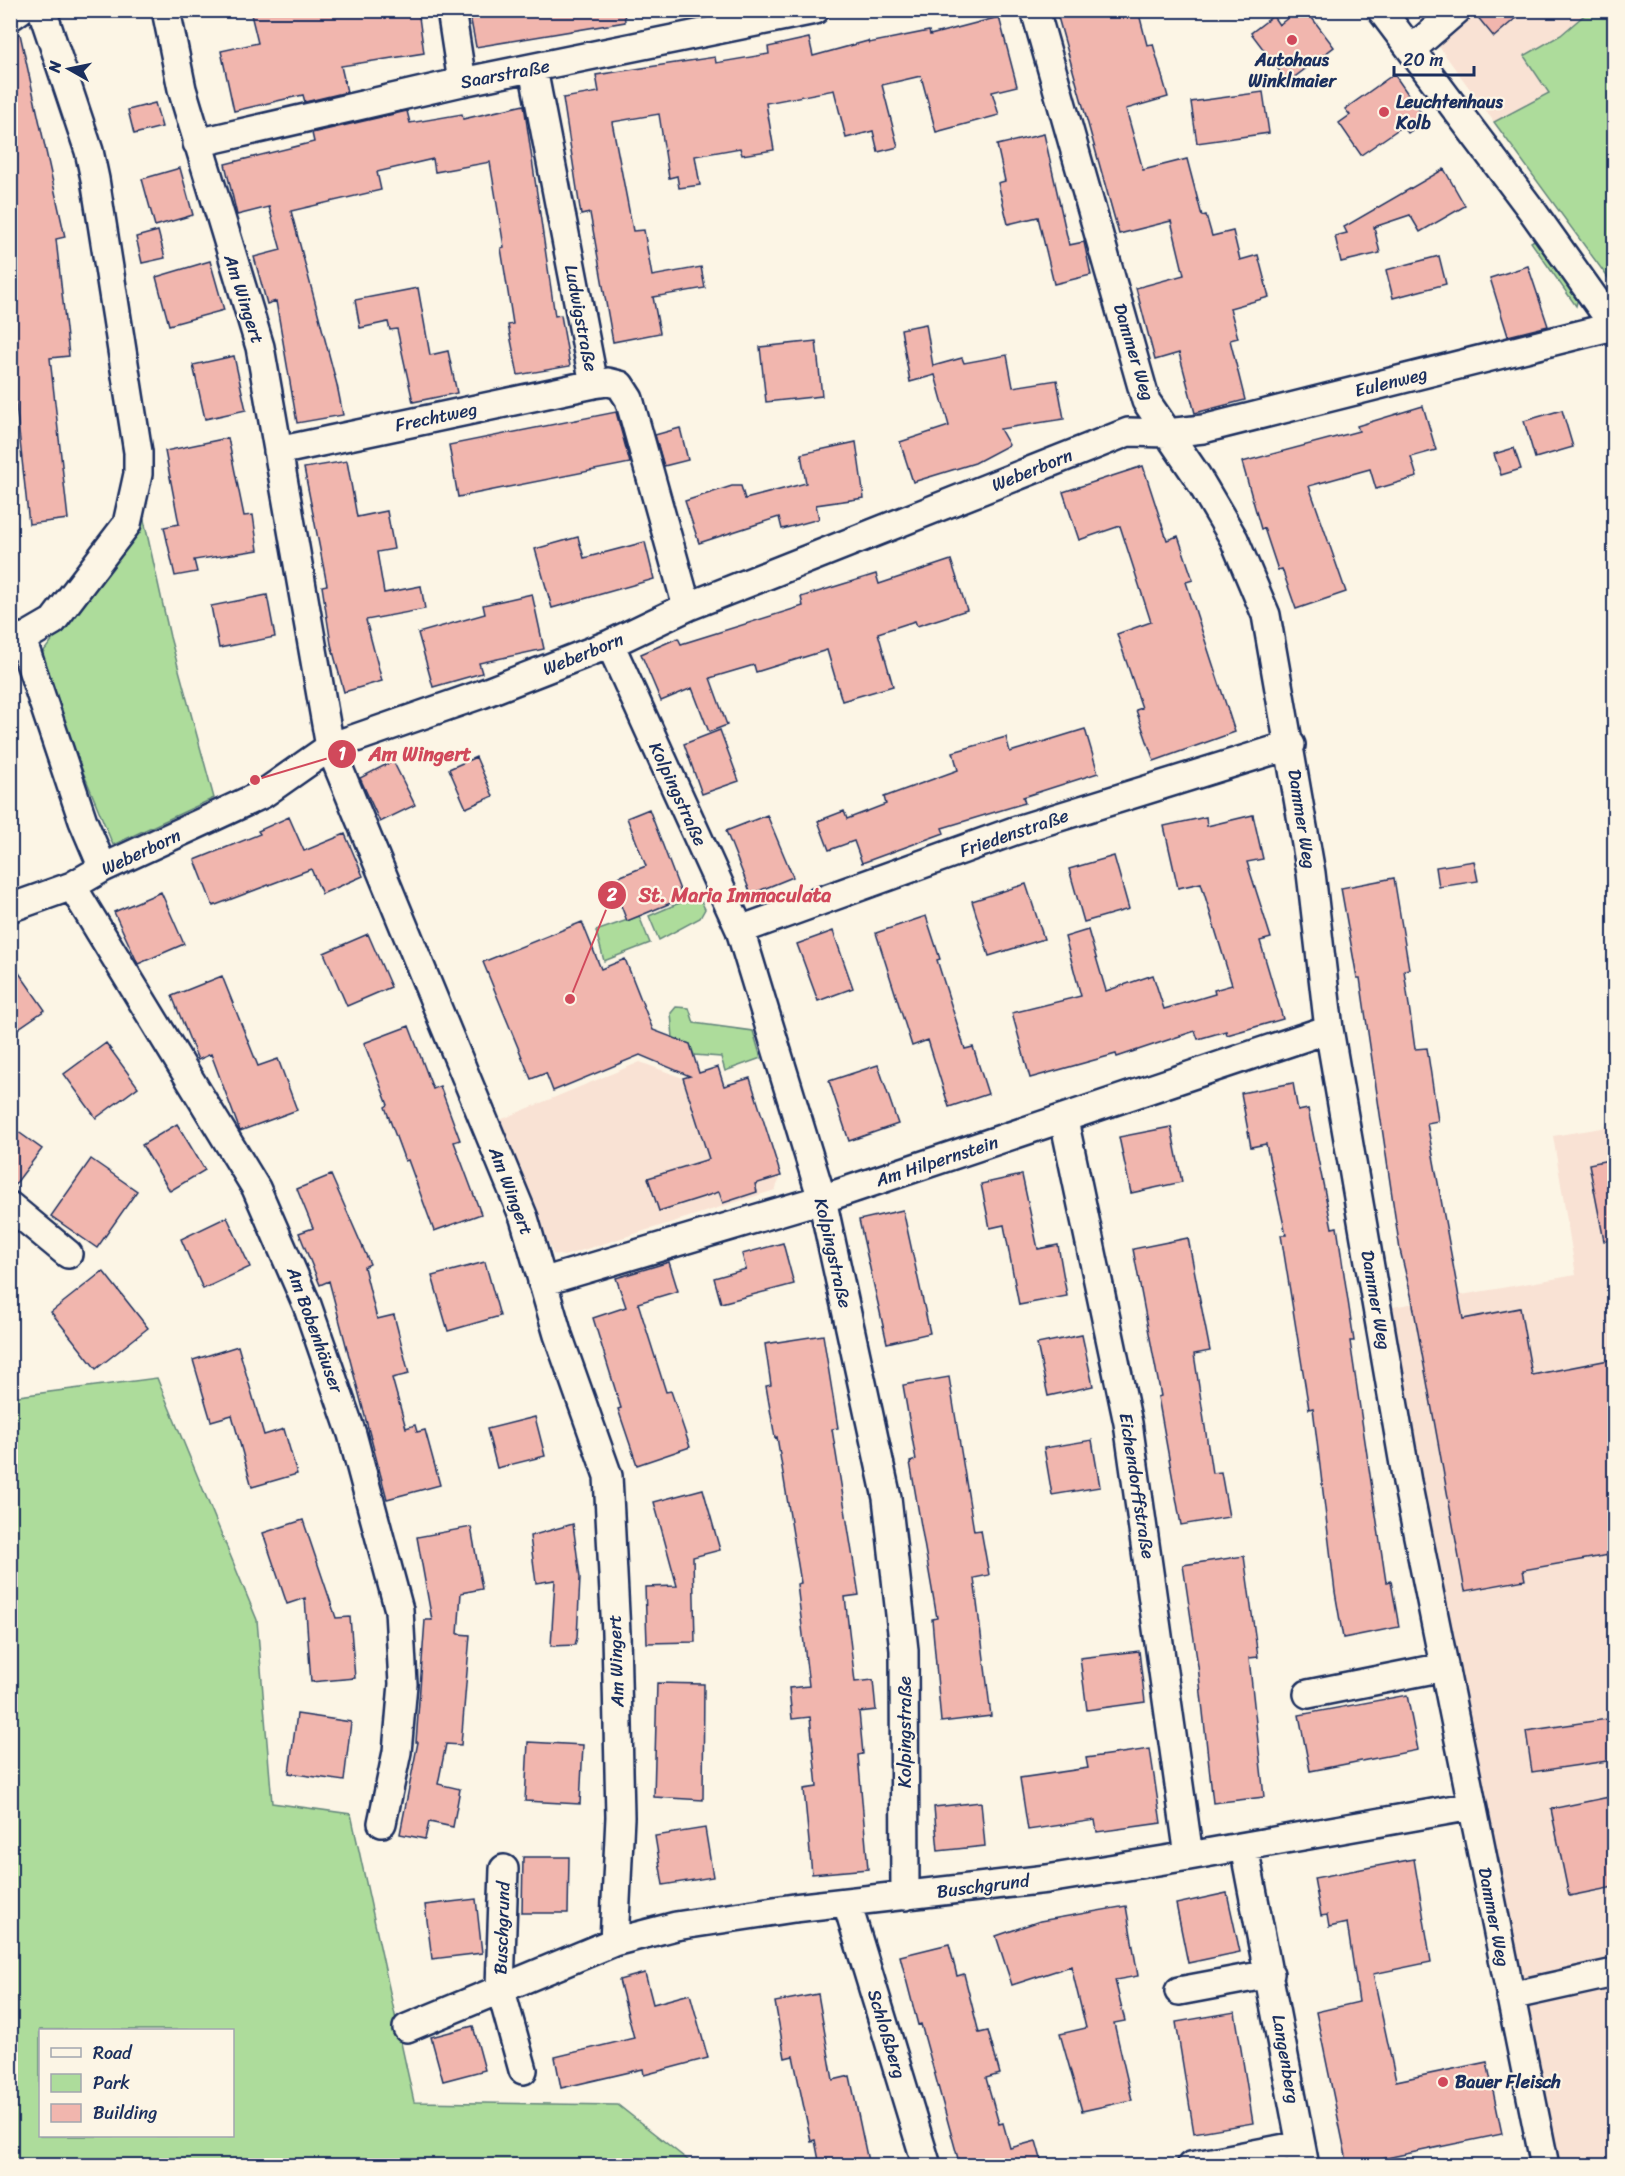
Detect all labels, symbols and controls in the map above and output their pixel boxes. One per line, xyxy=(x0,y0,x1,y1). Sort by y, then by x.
marker: Autohaus Winklmaier xyxy=(1285,33,1299,47)
north arrow xyxy=(39,39,99,99)
scale bar xyxy=(1394,39,1474,77)
place label: Autohaus Winklmaier xyxy=(1248,44,1337,97)
text: 20 m xyxy=(1403,44,1443,76)
street label: Saarstraße xyxy=(458,50,552,98)
text: N xyxy=(39,58,70,75)
place label: Leuchtenhaus Kolb xyxy=(1395,86,1503,139)
marker: Leuchtenhaus Kolb xyxy=(1377,105,1391,119)
street label: Am Wingert xyxy=(214,249,274,348)
street label: Ludwigstraße xyxy=(555,262,607,374)
street label: Dammer Weg xyxy=(1104,299,1164,405)
street label: Eulenweg xyxy=(1351,358,1431,406)
street label: Frechtweg xyxy=(392,393,480,441)
street label: Weberborn xyxy=(986,439,1078,501)
street label: Weberborn xyxy=(537,623,629,685)
callout: Am Wingert xyxy=(327,735,483,773)
street label: Kolpingstraße xyxy=(640,736,716,852)
text: Am Wingert xyxy=(368,737,472,772)
text: 1 xyxy=(338,738,346,770)
street label: Dammer Weg xyxy=(1278,767,1326,871)
street label: Friedenstraße xyxy=(955,799,1073,867)
street label: Weberborn xyxy=(96,819,187,885)
callout: St. Maria Immaculata xyxy=(597,876,843,914)
text: St. Maria Immaculata xyxy=(638,878,831,913)
text: 2 xyxy=(606,879,618,911)
street label: Am Hilpernstein xyxy=(870,1126,1003,1196)
street label: Am Wingert xyxy=(479,1141,543,1240)
street label: Kolpingstraße xyxy=(805,1195,861,1311)
street label: Dammer Weg xyxy=(1352,1248,1400,1352)
street label: Am Bobenhäuser xyxy=(277,1261,353,1399)
street label: Eichendorffstraße xyxy=(1110,1411,1164,1561)
street label: Am Wingert xyxy=(598,1614,634,1709)
street label: Kolpingstraße xyxy=(889,1676,921,1788)
street label: Buschgrund xyxy=(935,1864,1033,1908)
street label: Dammer Weg xyxy=(1469,1865,1519,1969)
street label: Buschgrund xyxy=(484,1879,520,1975)
street label: Schloßberg xyxy=(858,1985,916,2083)
street label: Langenberg xyxy=(1262,2012,1310,2106)
legend xyxy=(39,2029,234,2137)
text: Road xyxy=(93,2037,133,2069)
place label: Bauer Fleisch xyxy=(1455,2066,1561,2098)
text: Park xyxy=(93,2067,130,2099)
marker: Bauer Fleisch xyxy=(1436,2075,1450,2089)
text: Building xyxy=(93,2097,157,2129)

